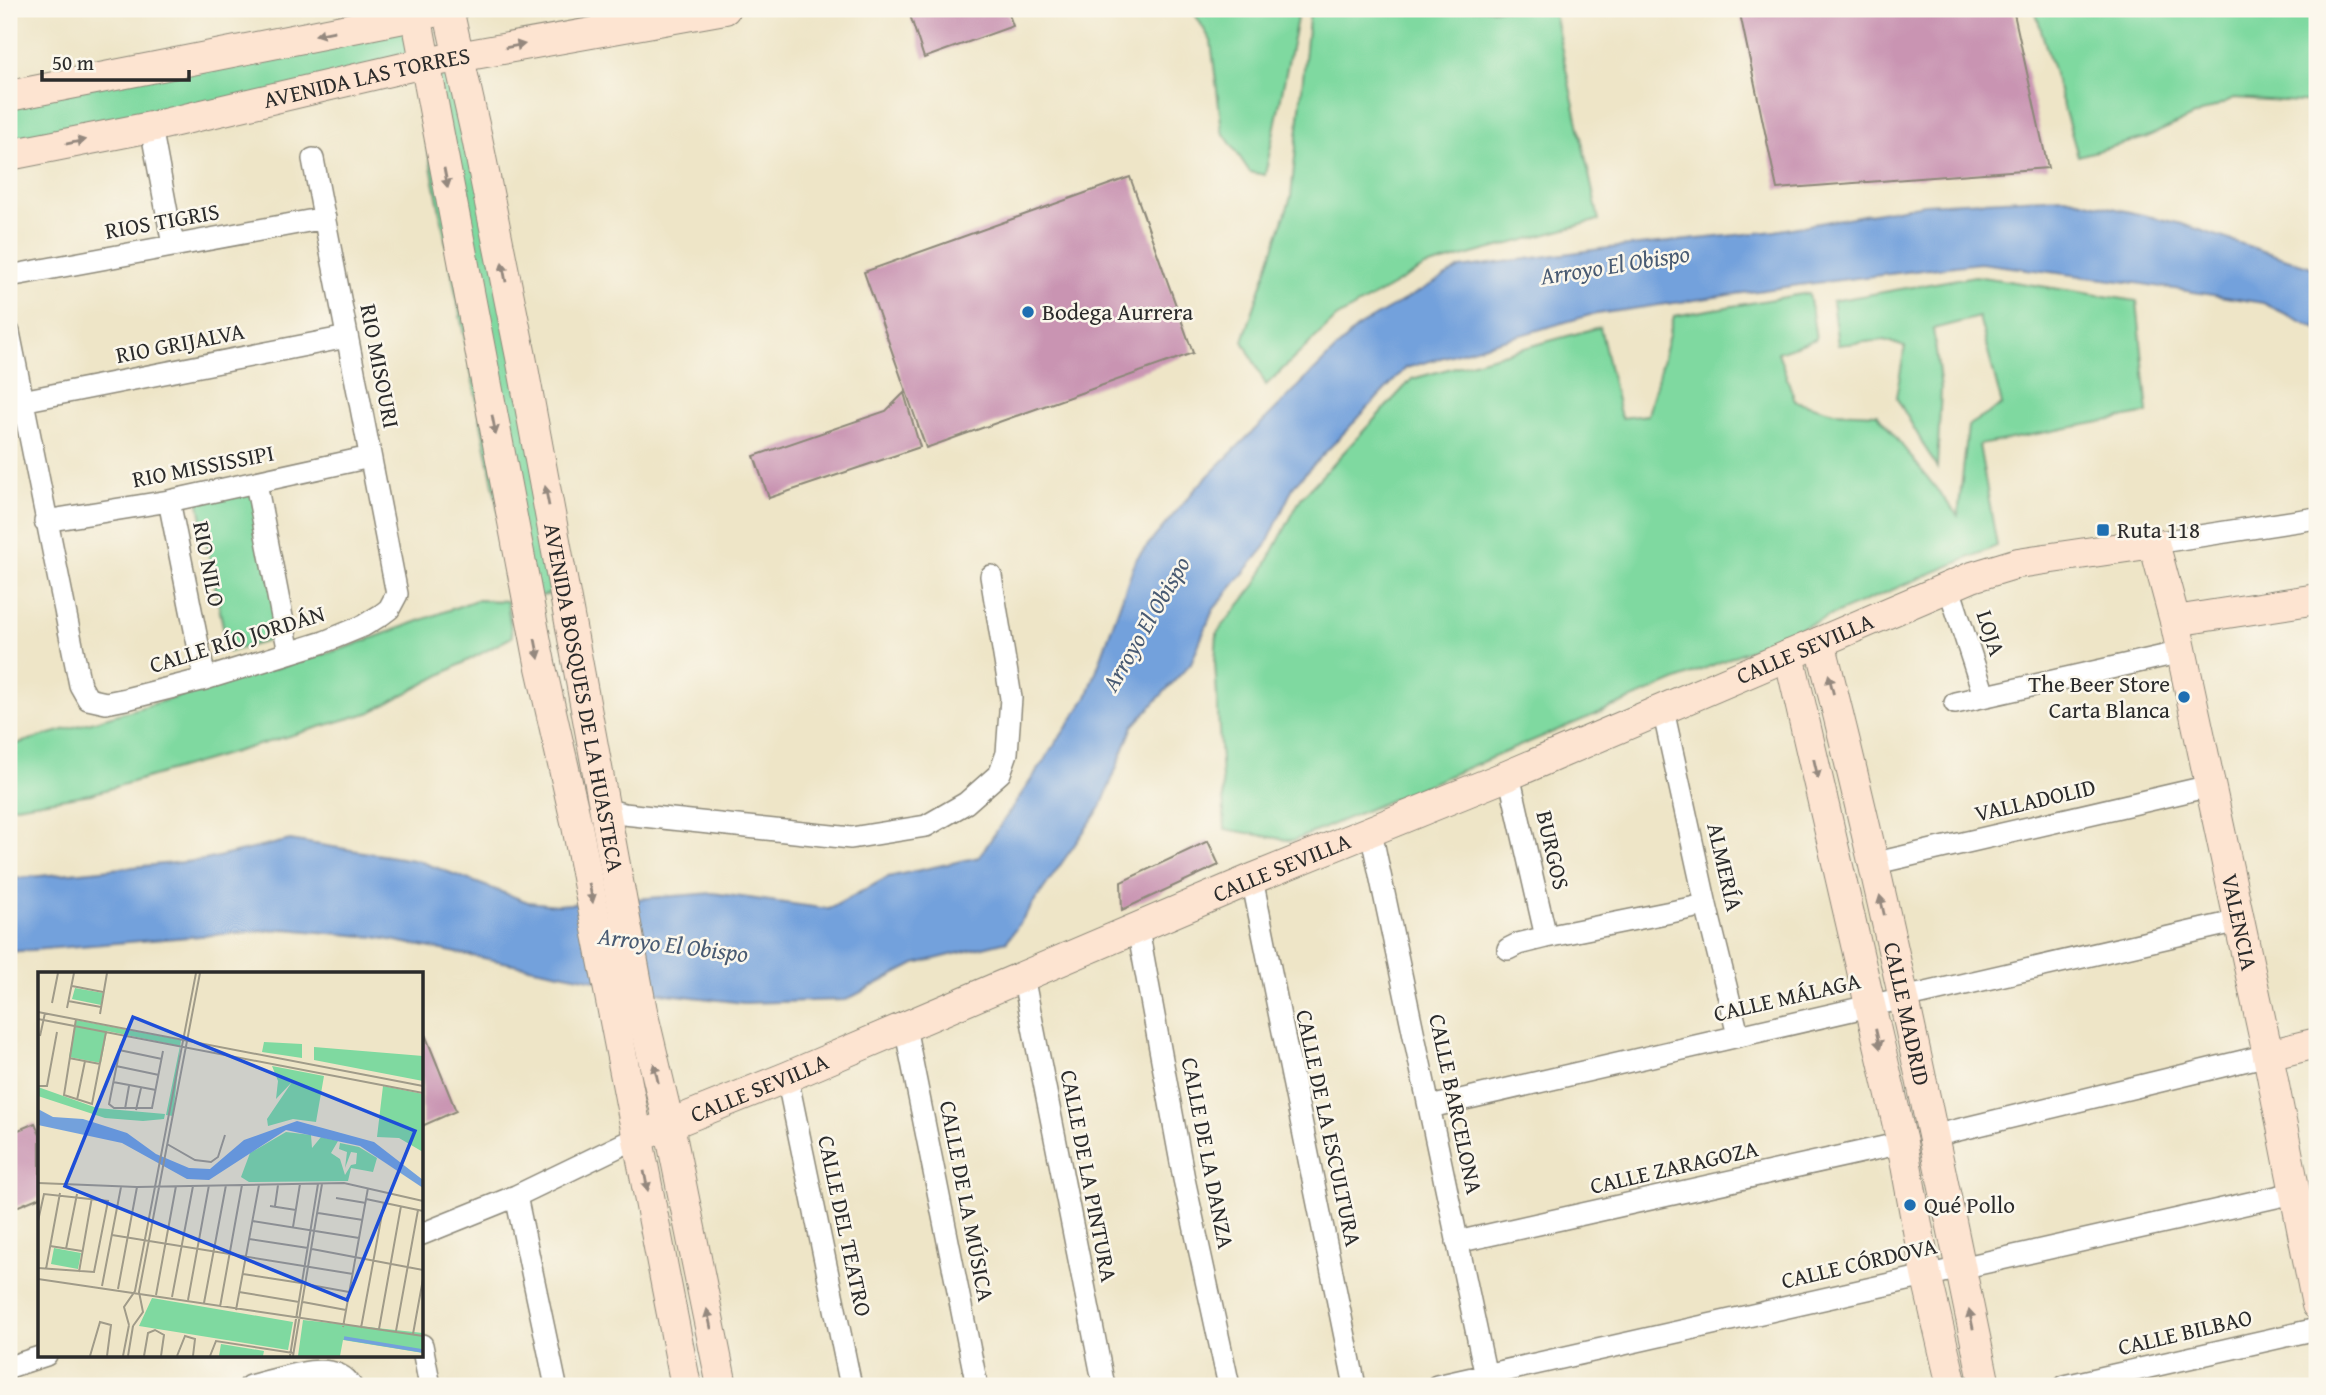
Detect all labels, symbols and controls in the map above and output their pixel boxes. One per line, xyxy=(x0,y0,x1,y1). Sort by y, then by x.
one-way arrow xyxy=(314,28,336,39)
scale bar xyxy=(42,38,189,82)
street label: AVENIDA LAS TORRES xyxy=(260,38,472,116)
one-way arrow xyxy=(504,40,526,51)
text: 50 m xyxy=(52,47,94,78)
one-way arrow xyxy=(65,136,87,147)
one-way arrow xyxy=(441,167,452,189)
street label: RIOS TIGRIS xyxy=(102,194,222,247)
water label: Arroyo El Obispo xyxy=(1537,235,1692,294)
one-way arrow xyxy=(498,261,509,283)
place label: Bodega Aurrera xyxy=(1042,295,1193,328)
street label: RIO MISOURI xyxy=(352,301,409,431)
marker: Bodega Aurrera xyxy=(1020,304,1036,320)
street label: RIO GRIJALVA xyxy=(113,314,247,371)
one-way arrow xyxy=(489,414,500,436)
street label: RIO MISSISSIPI xyxy=(129,436,277,495)
one-way arrow xyxy=(541,485,552,507)
place label: Ruta 118 xyxy=(2117,513,2200,546)
street label: RIO NILO xyxy=(185,518,234,610)
street label: AVENIDA BOSQUES DE LA HUASTECA xyxy=(536,520,633,875)
marker: Ruta 118 xyxy=(2095,522,2111,538)
water label: Arroyo El Obispo xyxy=(1092,550,1198,699)
street label: CALLE RÍO JORDÁN xyxy=(145,596,329,681)
street label: CALLE SEVILLA xyxy=(1731,604,1878,692)
street label: LOJA xyxy=(1969,606,2014,660)
one-way arrow xyxy=(532,638,543,660)
place label: The Beer Store Carta Blanca xyxy=(2028,667,2170,726)
one-way arrow xyxy=(1825,673,1836,695)
marker: The Beer Store Carta Blanca xyxy=(2176,689,2192,705)
one-way arrow xyxy=(1811,758,1822,780)
street label: VALLADOLID xyxy=(1971,770,2099,829)
street label: BURGOS xyxy=(1528,807,1579,893)
street label: ALMERÍA xyxy=(1699,819,1752,914)
street label: CALLE SEVILLA xyxy=(1207,824,1356,910)
street label: VALENCIA xyxy=(2214,870,2266,973)
one-way arrow xyxy=(585,882,596,904)
one-way arrow xyxy=(1876,894,1887,916)
water label: Arroyo El Obispo xyxy=(595,918,750,971)
street label: CALLE MADRID xyxy=(1876,939,1939,1089)
street label: CALLE MÁLAGA xyxy=(1710,964,1864,1029)
inset map xyxy=(38,972,424,1356)
street label: CALLE DE LA ESCULTURA xyxy=(1288,1006,1371,1249)
street label: CALLE BARCELONA xyxy=(1421,1011,1492,1197)
one-way arrow xyxy=(1872,1028,1883,1050)
street label: CALLE SEVILLA xyxy=(685,1044,833,1130)
street label: CALLE DE LA DANZA xyxy=(1174,1054,1243,1251)
one-way arrow xyxy=(651,1062,662,1084)
street label: CALLE DE LA PINTURA xyxy=(1053,1067,1126,1285)
street label: CALLE DE LA MÚSICA xyxy=(932,1098,1003,1304)
street label: CALLE ZARAGOZA xyxy=(1587,1131,1761,1202)
street label: CALLE DEL TEATRO xyxy=(810,1132,881,1319)
one-way arrow xyxy=(641,1170,652,1192)
place label: Qué Pollo xyxy=(1924,1188,2015,1221)
marker: Qué Pollo xyxy=(1902,1197,1918,1213)
street label: CALLE CÓRDOVA xyxy=(1778,1229,1940,1296)
street label: CALLE BILBAO xyxy=(2115,1300,2255,1363)
one-way arrow xyxy=(703,1308,714,1330)
one-way arrow xyxy=(1965,1308,1976,1330)

